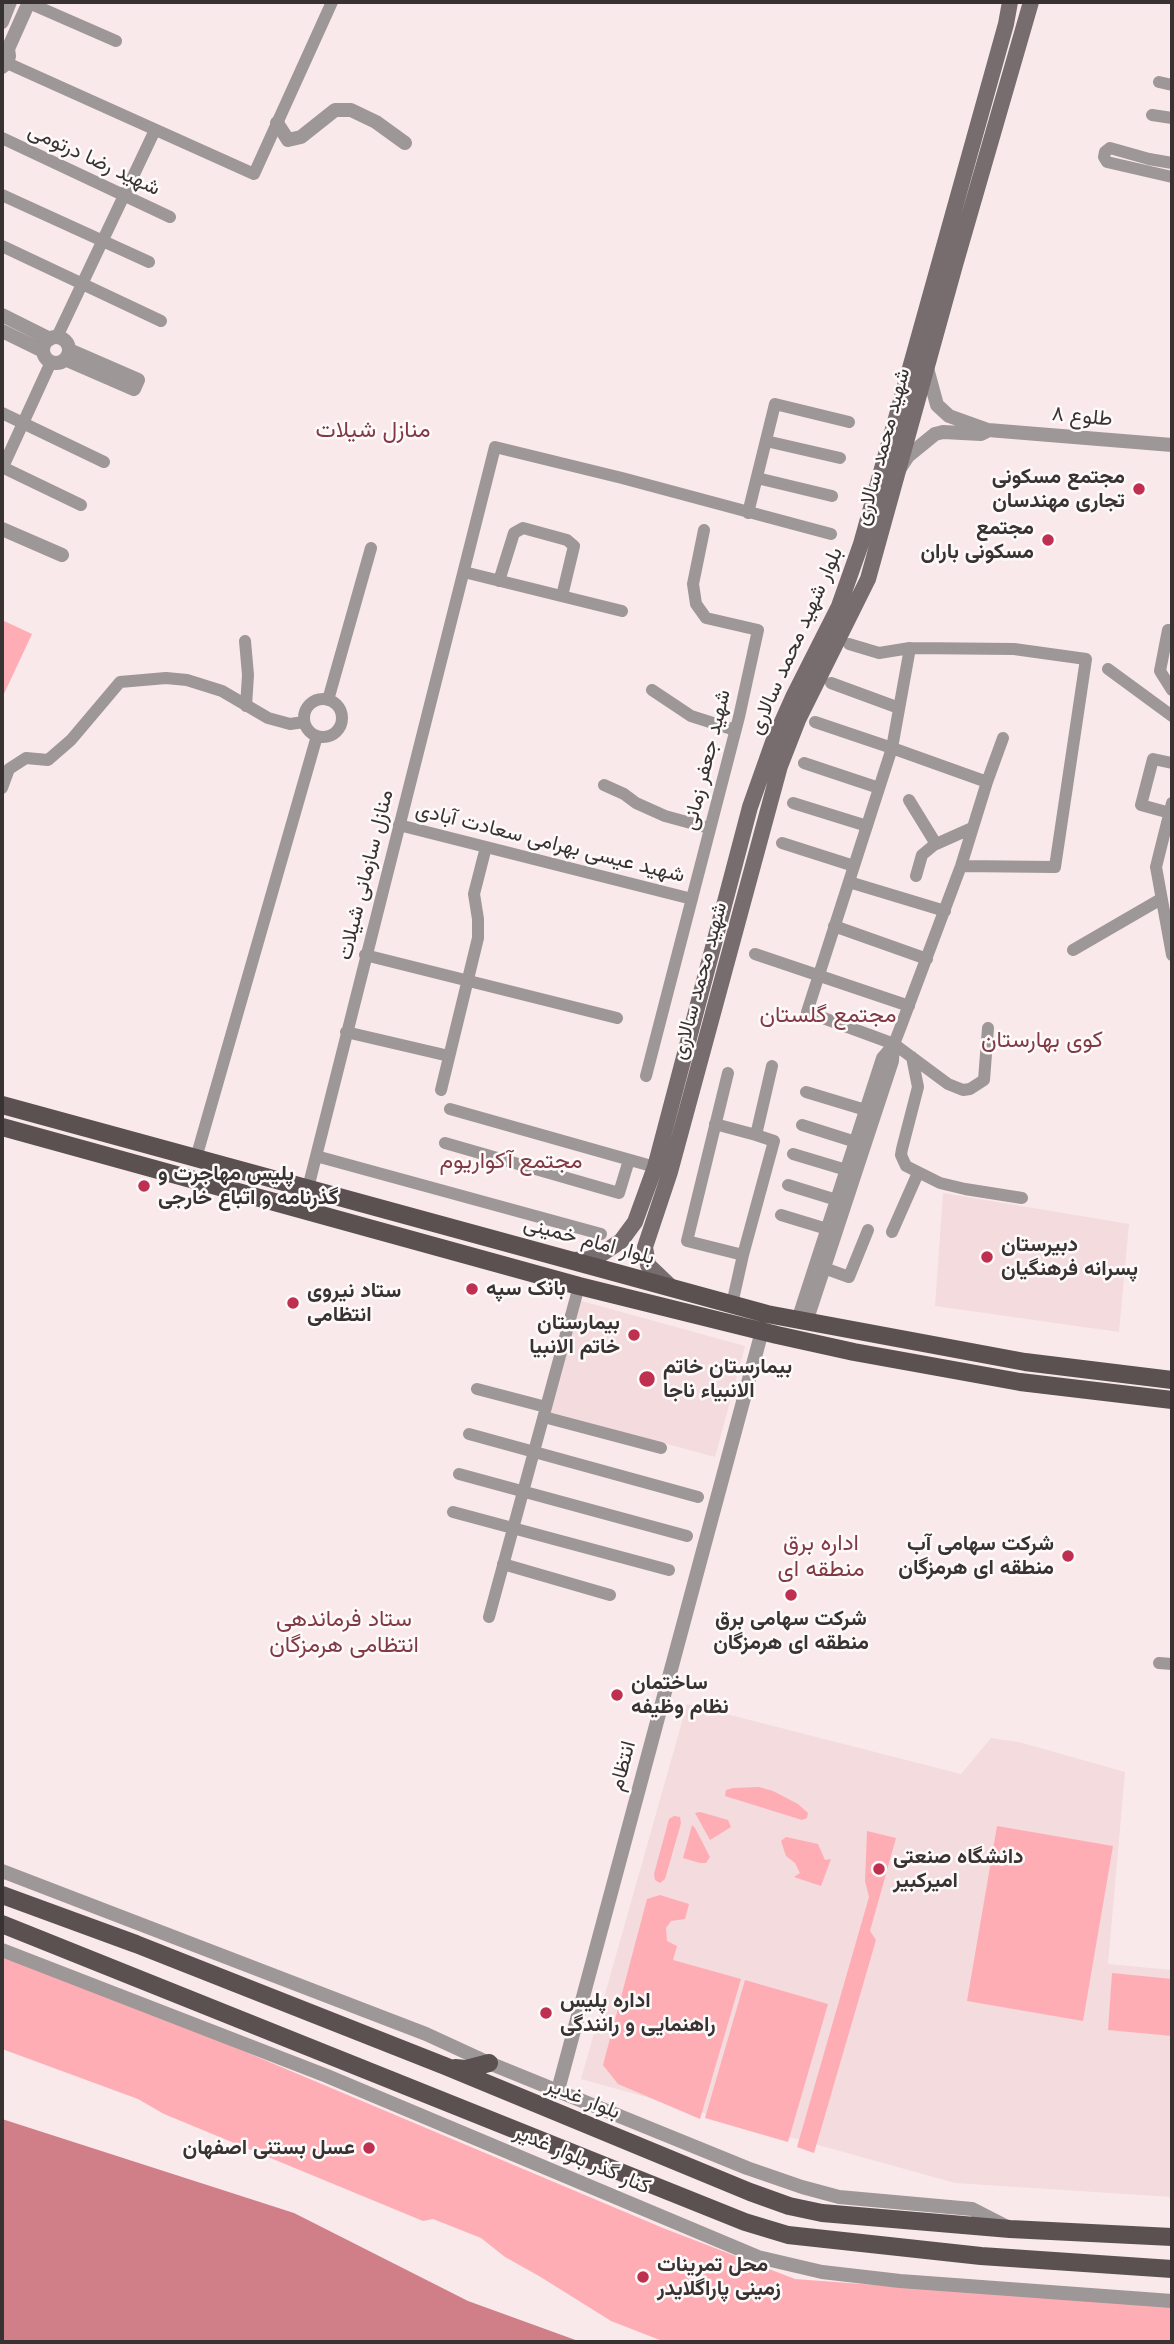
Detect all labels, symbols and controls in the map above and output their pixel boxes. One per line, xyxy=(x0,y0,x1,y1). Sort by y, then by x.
street label: شهید رضا درتومی xyxy=(24,118,164,202)
street label: شهید محمد سالاری xyxy=(850,365,916,529)
street label: طلوع ۸ xyxy=(1051,402,1113,432)
district label: منازل شیلات xyxy=(316,417,430,445)
place label: مجتمع مسکونی تجاری مهندسان xyxy=(992,464,1125,514)
marker: مجتمع مسکونی تجاری مهندسان xyxy=(1131,481,1147,497)
place label: مجتمع مسکونی باران xyxy=(920,515,1034,565)
marker: مجتمع مسکونی باران xyxy=(1040,532,1056,548)
street label: بلوار شهید محمد سالاری xyxy=(743,543,849,739)
street label: شهید جعفر زمانی xyxy=(677,687,737,833)
street label: منازل سازمانی شیلات xyxy=(333,787,399,963)
street label: شهید عیسی بهرامی سعادت آبادی xyxy=(413,797,687,889)
street label: شهید محمد سالاری xyxy=(667,899,733,1063)
district label: مجتمع گلستان xyxy=(760,1002,896,1030)
district label: کوی بهارستان xyxy=(981,1027,1103,1055)
district label: مجتمع آکواریوم xyxy=(440,1148,582,1176)
place label: پلیس مهاجرت و گذرنامه و اتباع خارجى xyxy=(158,1161,339,1211)
marker: پلیس مهاجرت و گذرنامه و اتباع خارجى xyxy=(136,1178,152,1194)
street label: بلوار امام خمینی xyxy=(521,1211,657,1271)
place label: دبیرستان پسرانه فرهنگیان xyxy=(1001,1232,1138,1282)
marker: دبیرستان پسرانه فرهنگیان xyxy=(979,1249,995,1265)
place label: بانک سپه xyxy=(486,1276,566,1302)
place label: ستاد نیروی انتظامی xyxy=(307,1278,401,1328)
marker: بانک سپه xyxy=(464,1281,480,1297)
marker: ستاد نیروی انتظامی xyxy=(285,1295,301,1311)
place label: بیمارستان خاتم الانبیا xyxy=(529,1310,620,1360)
marker: بیمارستان خاتم الانبیا xyxy=(626,1327,642,1343)
place label: بیمارستان خاتم الانبیاء ناجا xyxy=(663,1354,792,1404)
marker: بیمارستان خاتم الانبیاء ناجا xyxy=(637,1369,657,1389)
district label: اداره برق منطقه ای xyxy=(778,1530,864,1584)
place label: شرکت سهامی آب منطقه ای هرمزگان xyxy=(898,1531,1054,1581)
marker: شرکت سهامی آب منطقه ای هرمزگان xyxy=(1060,1548,1076,1564)
marker: شرکت سهامی برق منطقه ای هرمزگان xyxy=(783,1587,799,1603)
district label: ستاد فرماندهی انتظامی هرمزگان xyxy=(269,1606,419,1660)
place label: شرکت سهامی برق منطقه ای هرمزگان xyxy=(713,1606,869,1656)
place label: ساختمان نظام وظیفه xyxy=(631,1670,729,1720)
marker: ساختمان نظام وظیفه xyxy=(609,1687,625,1703)
street label: انتظام xyxy=(604,1738,642,1794)
place label: دانشگاه صنعتی امیرکبیر xyxy=(893,1844,1024,1894)
marker: دانشگاه صنعتی امیرکبیر xyxy=(871,1861,887,1877)
place label: اداره پلیس راهنمایی و رانندگی xyxy=(560,1988,716,2038)
marker: اداره پلیس راهنمایی و رانندگی xyxy=(538,2005,554,2021)
street label: بلوار غدیر xyxy=(542,2073,624,2125)
street label: کنار گذر بلوار غدیر xyxy=(510,2120,654,2200)
place label: عسل بستنی اصفهان xyxy=(183,2135,355,2161)
marker: عسل بستنی اصفهان xyxy=(361,2140,377,2156)
place label: محل تمرینات زمینی پاراگلایدر xyxy=(657,2252,781,2302)
marker: محل تمرینات زمینی پاراگلایدر xyxy=(635,2269,651,2285)

